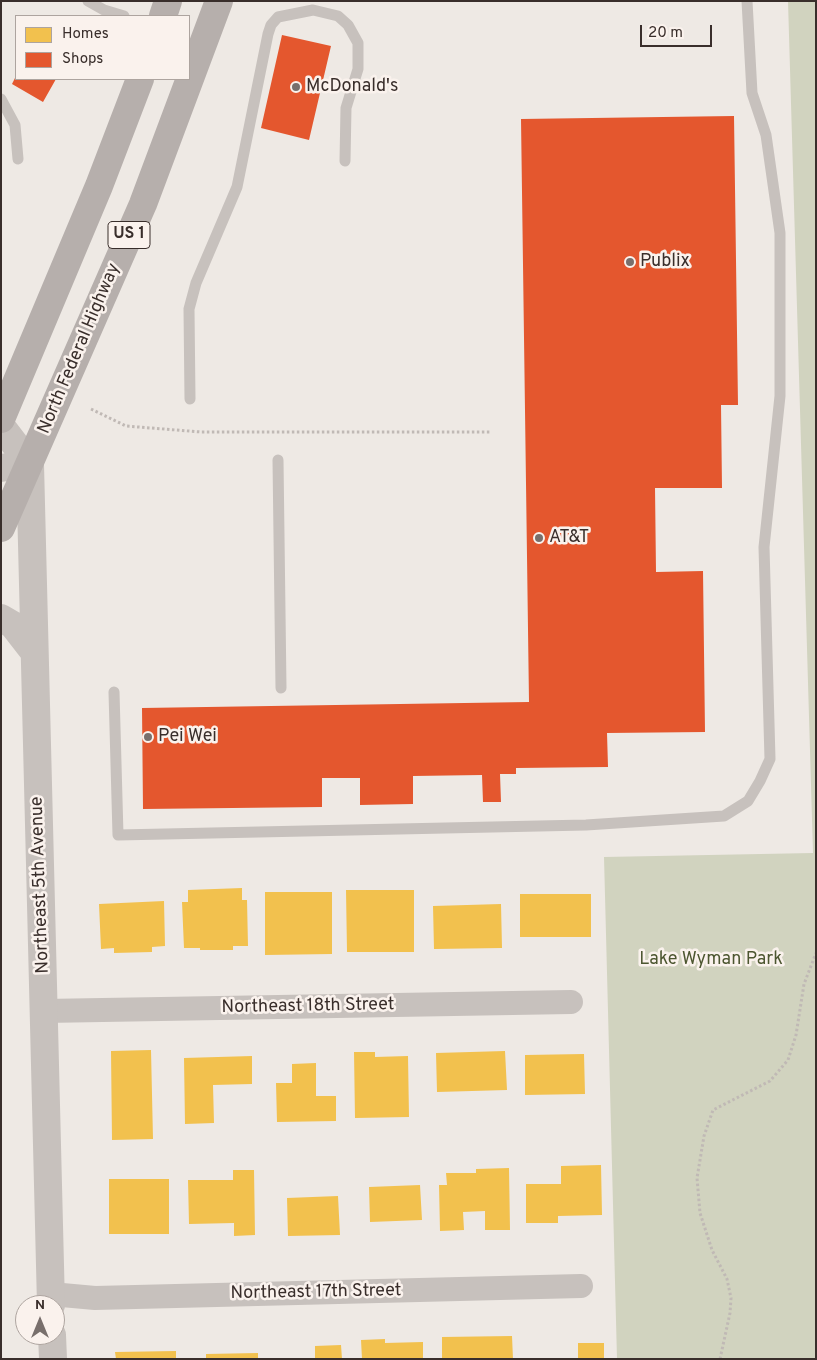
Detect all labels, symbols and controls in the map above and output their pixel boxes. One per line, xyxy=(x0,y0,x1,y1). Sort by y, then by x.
legend xyxy=(15,15,190,80)
scale bar xyxy=(642,15,714,47)
text: 20 m xyxy=(648,24,683,43)
text: Homes xyxy=(62,25,109,44)
text: Shops xyxy=(62,50,103,69)
place label: McDonald's xyxy=(306,76,398,98)
marker: McDonald's xyxy=(290,81,302,93)
road number: US 1 xyxy=(108,222,150,248)
place label: Publix xyxy=(640,251,690,273)
marker: Publix xyxy=(624,256,636,268)
street label: North Federal Highway xyxy=(34,260,126,438)
place label: AT&T xyxy=(549,527,589,549)
marker: AT&T xyxy=(533,532,545,544)
place label: Pei Wei xyxy=(158,726,217,748)
marker: Pei Wei xyxy=(142,731,154,743)
street label: Northeast 5th Avenue xyxy=(27,796,55,974)
park label: Lake Wyman Park xyxy=(639,949,783,971)
street label: Northeast 18th Street xyxy=(221,995,395,1019)
street label: Northeast 17th Street xyxy=(230,1281,402,1305)
north arrow xyxy=(15,1295,65,1345)
text: N xyxy=(35,1297,45,1314)

